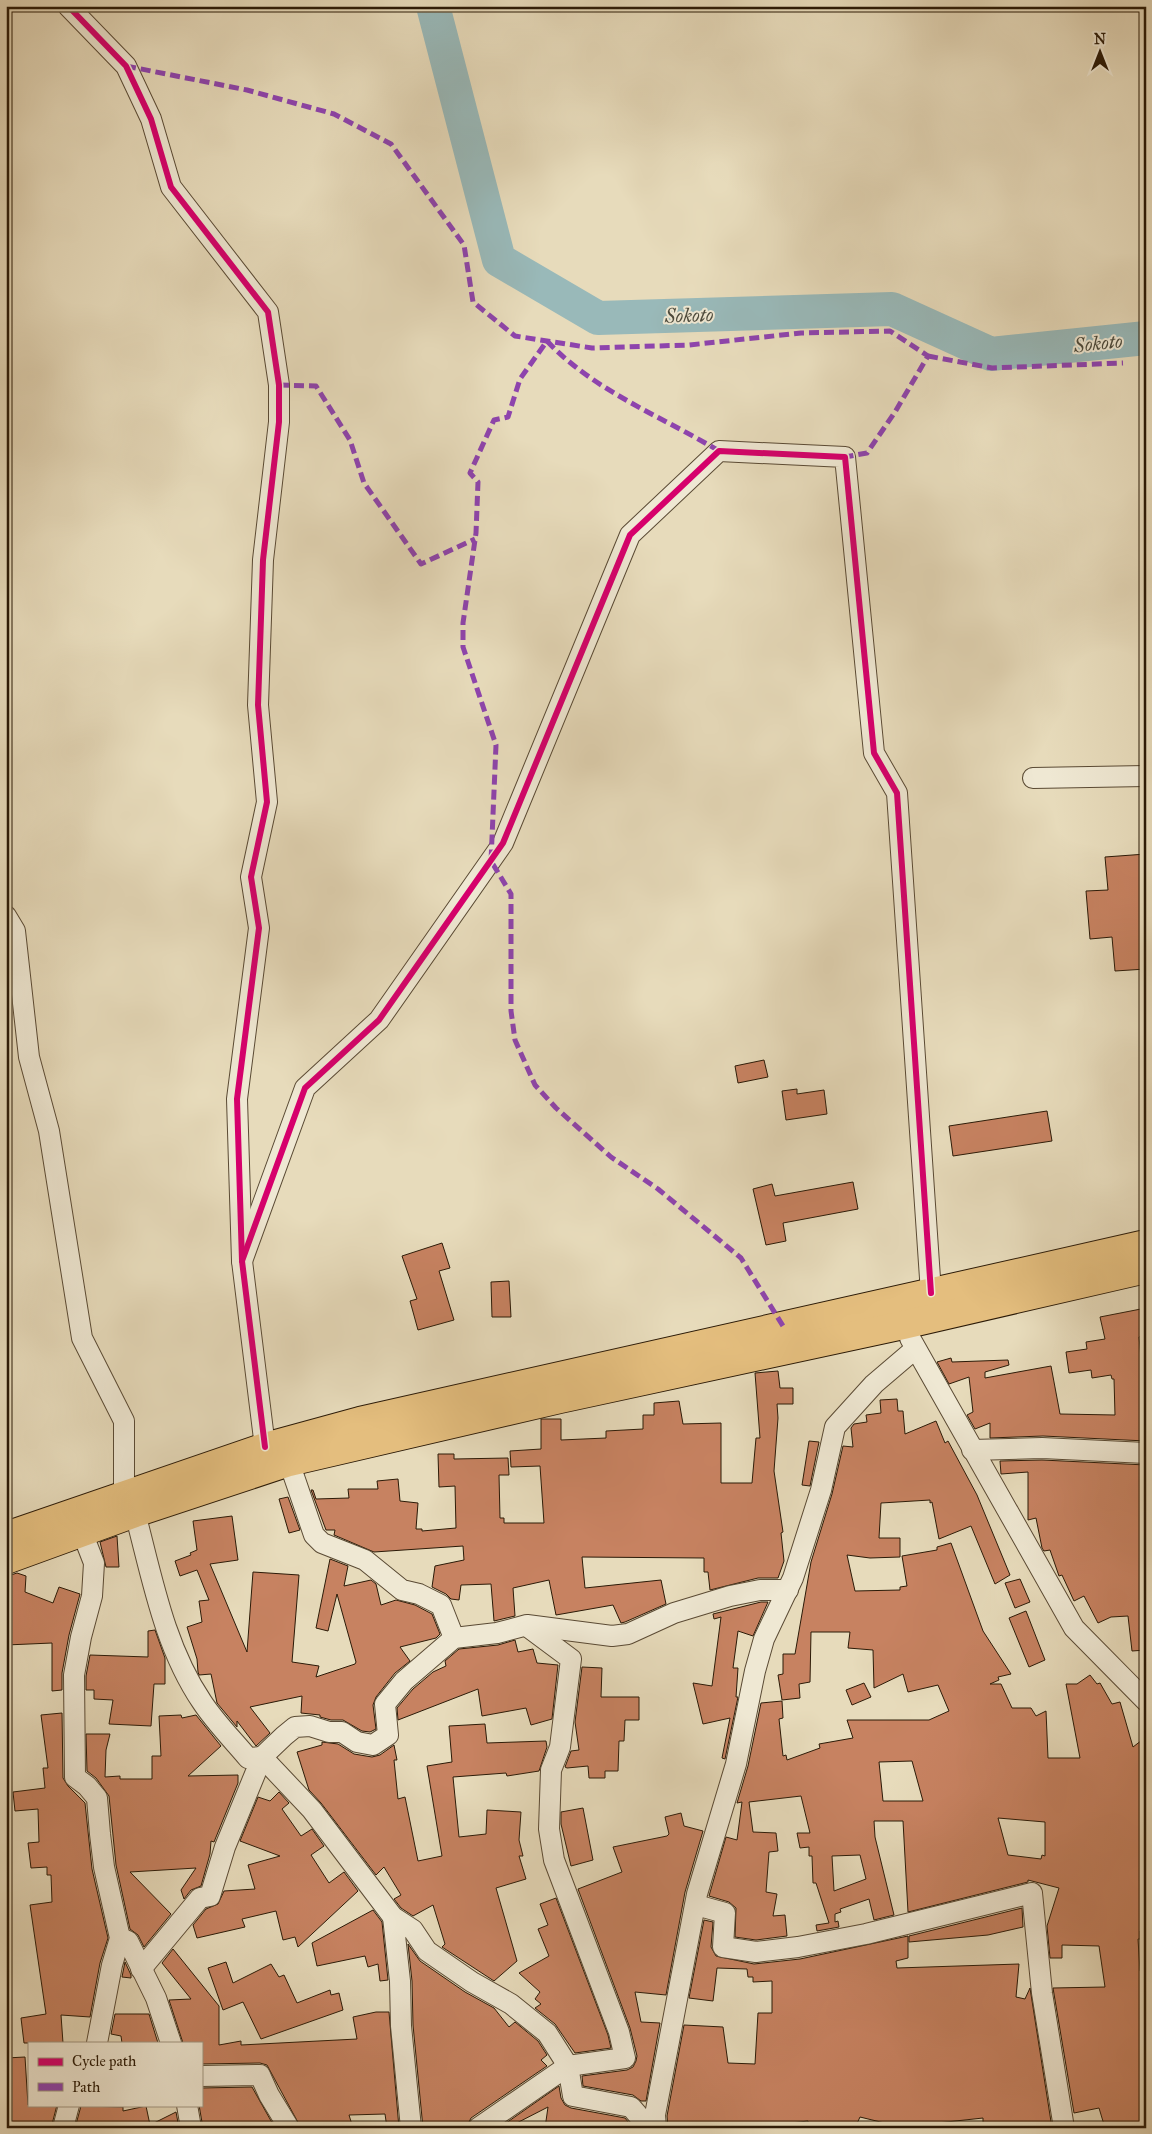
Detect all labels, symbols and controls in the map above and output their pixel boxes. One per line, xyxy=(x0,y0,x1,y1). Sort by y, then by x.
north arrow xyxy=(1074,28,1124,78)
text: N xyxy=(1094,31,1106,48)
water label: Sokoto xyxy=(663,302,714,328)
water label: Sokoto xyxy=(1072,328,1124,358)
legend xyxy=(28,2042,202,2106)
text: Cycle path xyxy=(72,2052,137,2070)
text: Path xyxy=(72,2078,101,2096)

